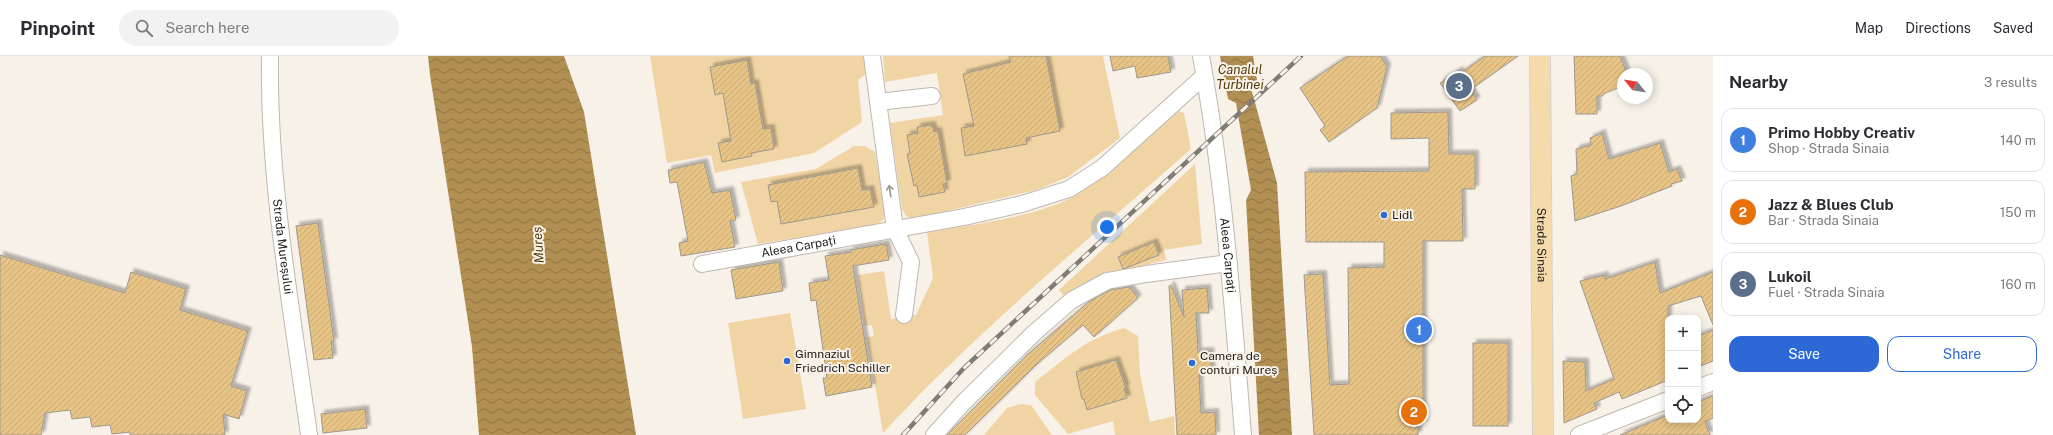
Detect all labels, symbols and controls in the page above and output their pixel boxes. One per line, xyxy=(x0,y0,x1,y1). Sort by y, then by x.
search box xyxy=(119,10,399,46)
text: Pinpoint xyxy=(20,17,95,39)
icon: search xyxy=(133,17,155,39)
text: Search here xyxy=(165,19,249,36)
text: Map xyxy=(1855,20,1883,36)
text: Directions xyxy=(1905,20,1971,36)
text: Saved xyxy=(1993,20,2033,36)
water label: Canalul Turbinei xyxy=(1216,62,1264,92)
north arrow xyxy=(1617,68,1653,104)
pin: 3 xyxy=(1446,71,1472,101)
text: Nearby xyxy=(1729,72,1788,92)
text: 3 results xyxy=(1984,75,2037,90)
text: Primo Hobby Creativ xyxy=(1768,124,1915,141)
text: 1 xyxy=(1740,133,1746,148)
text: 140 m xyxy=(2000,133,2036,148)
text: Shop · Strada Sinaia xyxy=(1768,141,1889,156)
one-way arrow xyxy=(886,185,894,198)
text: Jazz & Blues Club xyxy=(1768,196,1894,213)
street label: Strada Mureșului xyxy=(270,198,296,295)
text: 2 xyxy=(1739,205,1747,220)
text: 150 m xyxy=(2000,205,2036,220)
place label: Lidl xyxy=(1392,208,1413,222)
street label: Strada Sinaia xyxy=(1534,208,1549,282)
marker: Lidl xyxy=(1379,210,1389,220)
text: Bar · Strada Sinaia xyxy=(1768,213,1879,228)
your location xyxy=(1097,217,1117,237)
street label: Aleea Carpați xyxy=(1217,217,1238,293)
water label: Mureș xyxy=(529,226,547,264)
street label: Aleea Carpați xyxy=(760,233,837,260)
text: Lukoil xyxy=(1768,268,1812,285)
text: 3 xyxy=(1739,277,1747,292)
text: 160 m xyxy=(2000,277,2036,292)
text: Fuel · Strada Sinaia xyxy=(1768,285,1884,300)
pin: 1 xyxy=(1406,315,1432,345)
map controls xyxy=(1665,315,1701,423)
button: + xyxy=(1665,315,1701,351)
button: Save xyxy=(1729,336,1879,372)
button: Share xyxy=(1887,336,2037,372)
place label: Gimnaziul Friedrich Schiller xyxy=(795,347,891,375)
place label: Camera de conturi Mureș xyxy=(1200,349,1277,377)
button: − xyxy=(1665,351,1701,387)
marker: Gimnaziul Friedrich Schiller xyxy=(782,356,792,366)
marker: Camera de conturi Mureș xyxy=(1187,358,1197,368)
button: locate xyxy=(1665,387,1701,423)
pin: 2 xyxy=(1401,397,1427,427)

